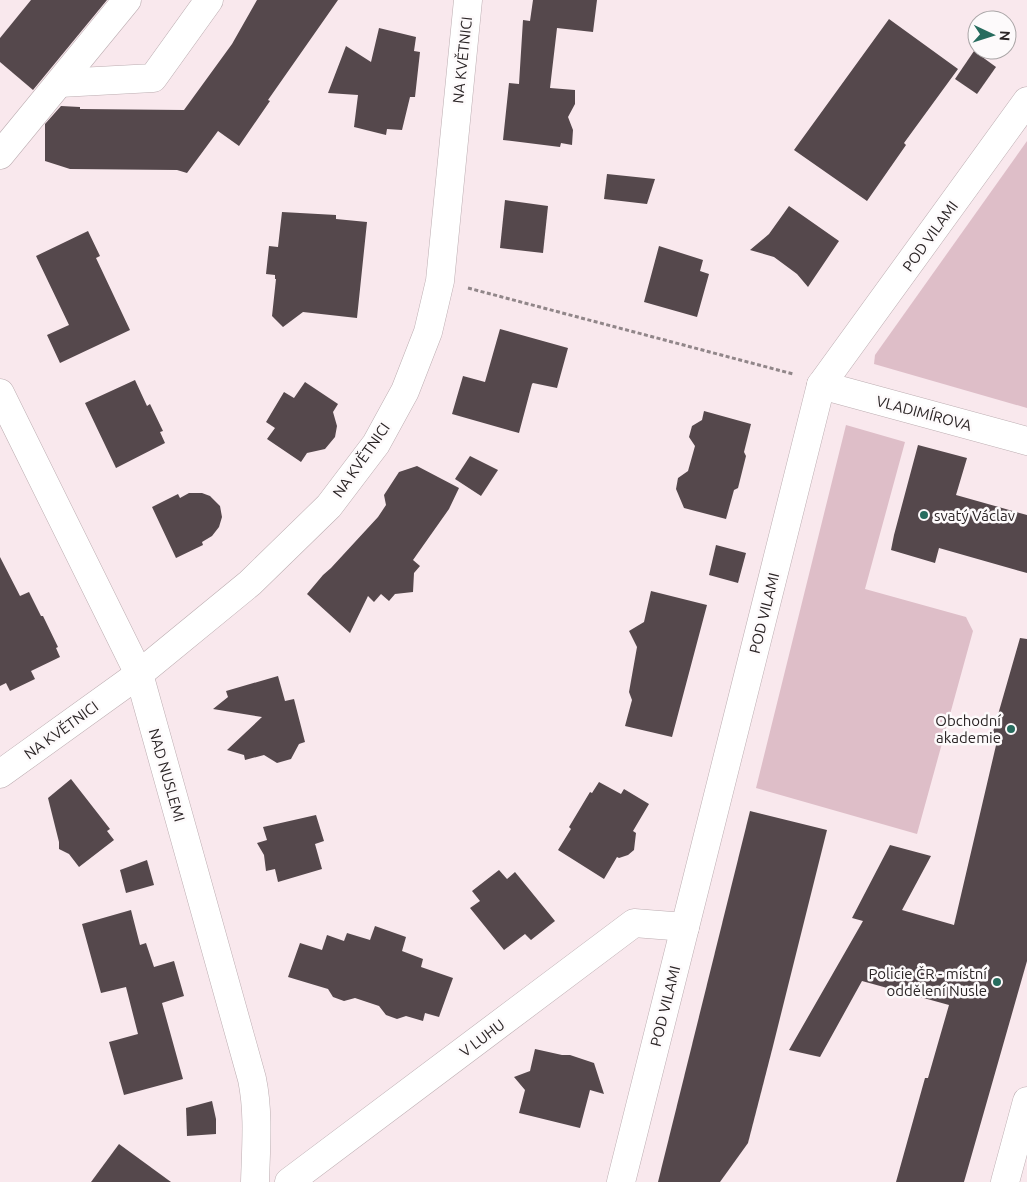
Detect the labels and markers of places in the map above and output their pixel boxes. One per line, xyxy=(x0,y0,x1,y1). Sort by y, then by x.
place label: svatý Václav xyxy=(934,507,1016,524)
marker: svatý Václav xyxy=(918,509,930,521)
place label: Obchodní akademie xyxy=(935,712,1001,746)
marker: Obchodní akademie xyxy=(1005,723,1017,735)
place label: Policie ČR - místní oddělení Nusle xyxy=(869,965,987,999)
marker: Policie ČR - místní oddělení Nusle xyxy=(991,976,1003,988)

